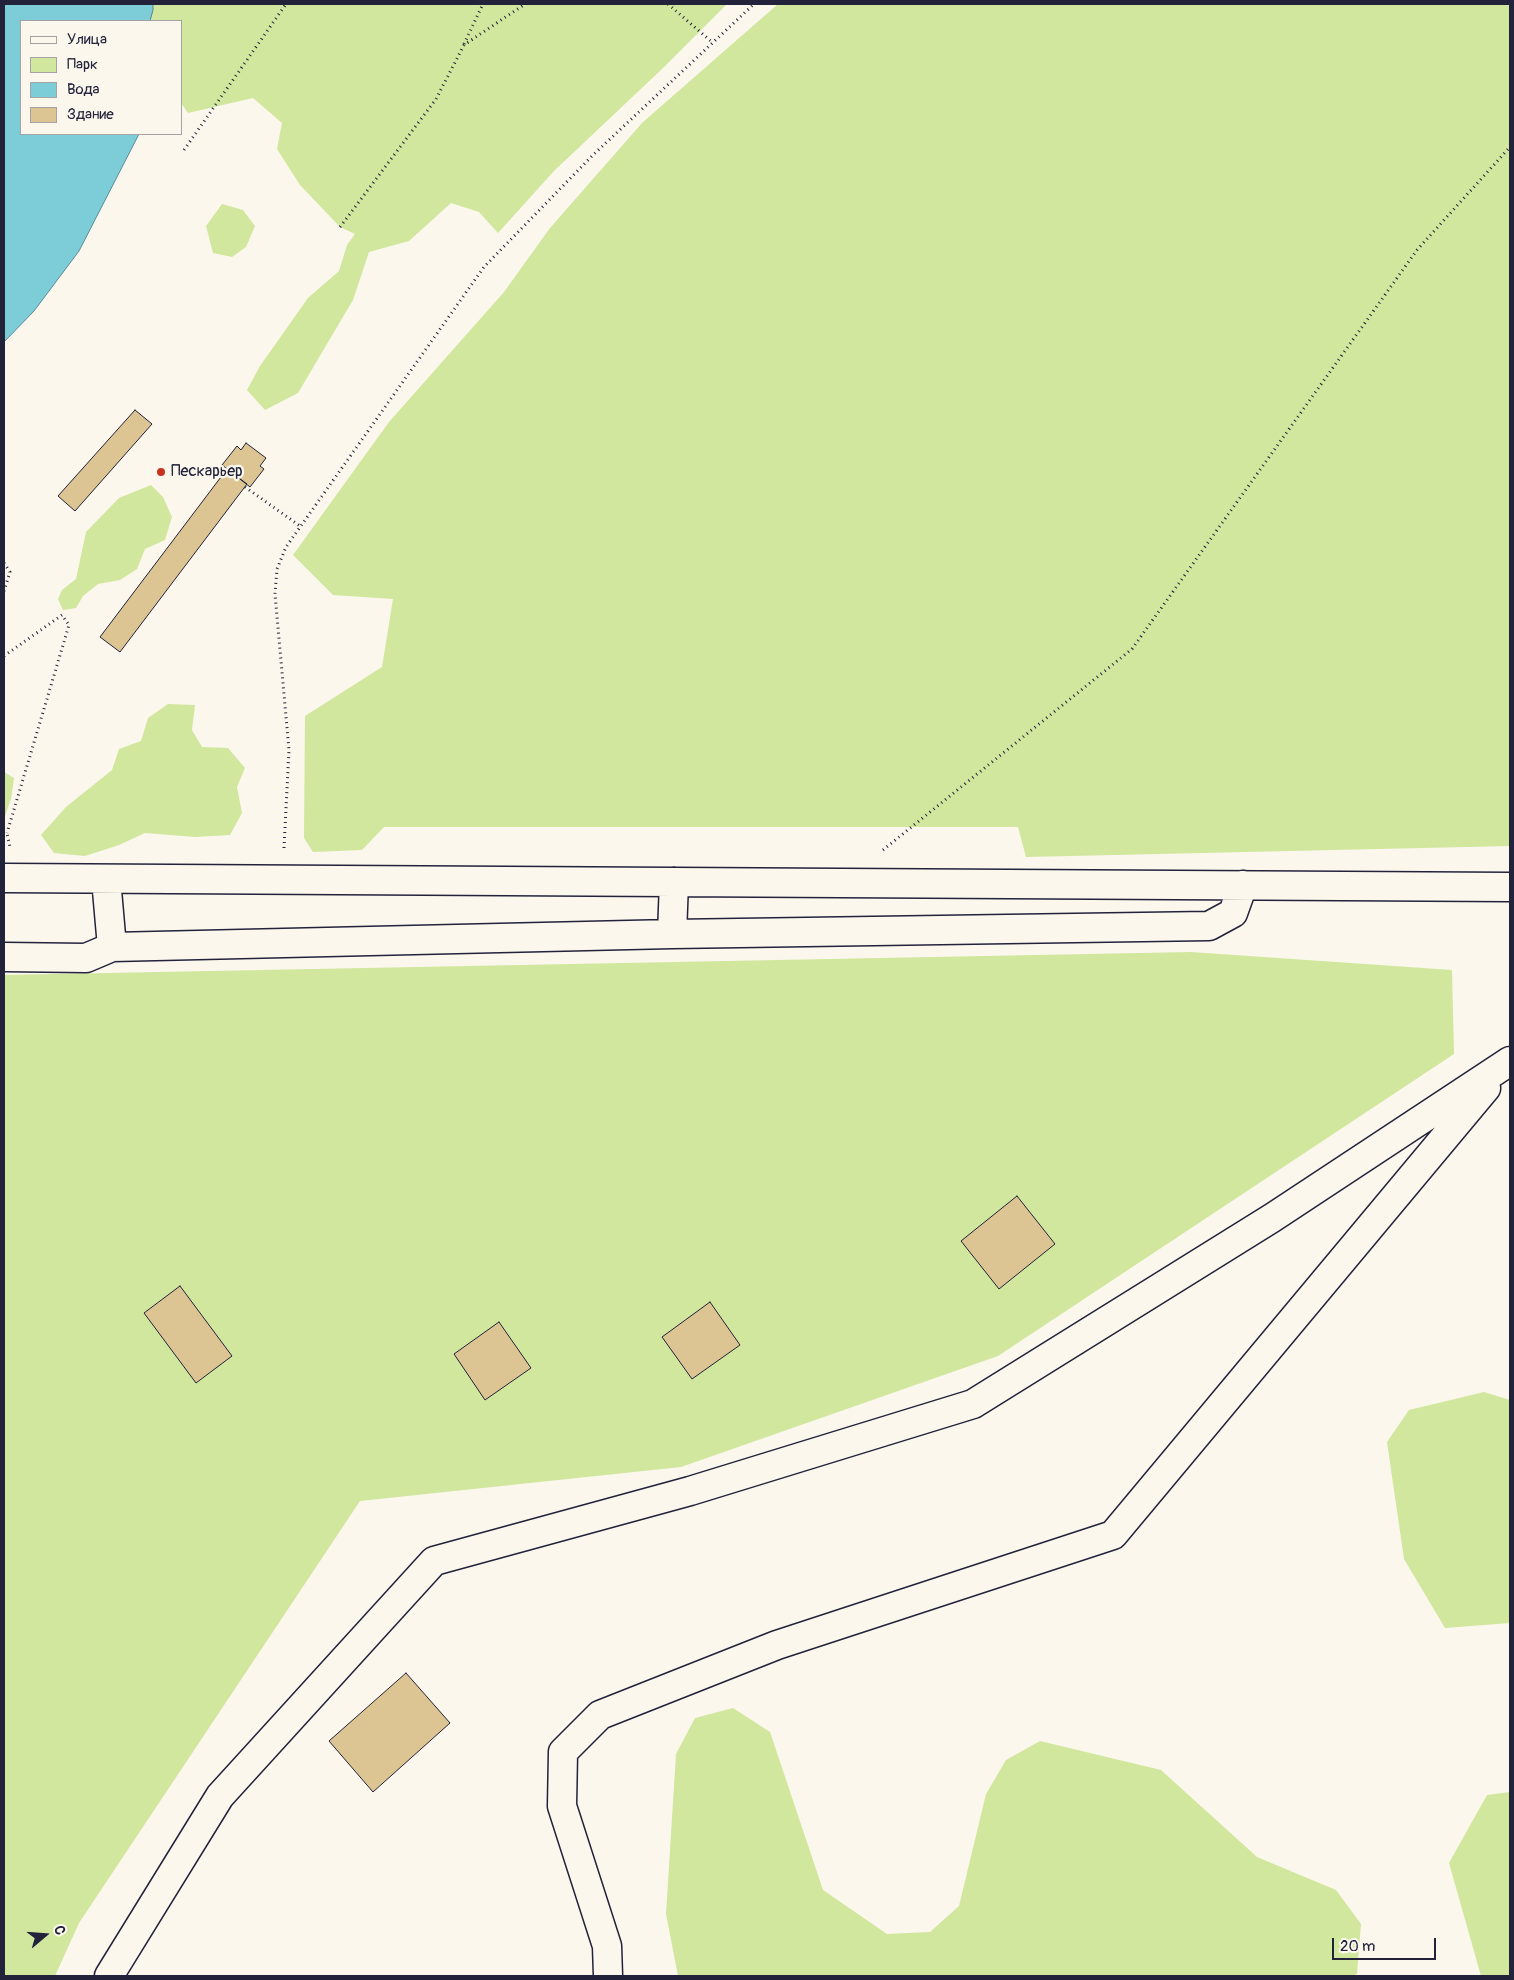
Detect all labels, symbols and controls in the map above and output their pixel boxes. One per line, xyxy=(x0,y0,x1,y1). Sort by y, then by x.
legend xyxy=(20,20,182,135)
text: Улица xyxy=(67,30,107,49)
text: Парк xyxy=(67,55,98,74)
text: Вода xyxy=(67,80,100,99)
text: Здание xyxy=(67,105,114,124)
place label: Пескарьер xyxy=(171,462,243,482)
marker: Пескарьер xyxy=(155,466,167,478)
north arrow xyxy=(20,1910,70,1960)
text: С xyxy=(50,1923,69,1937)
scale bar xyxy=(1334,1928,1438,1960)
text: 20 m xyxy=(1340,1937,1375,1956)

